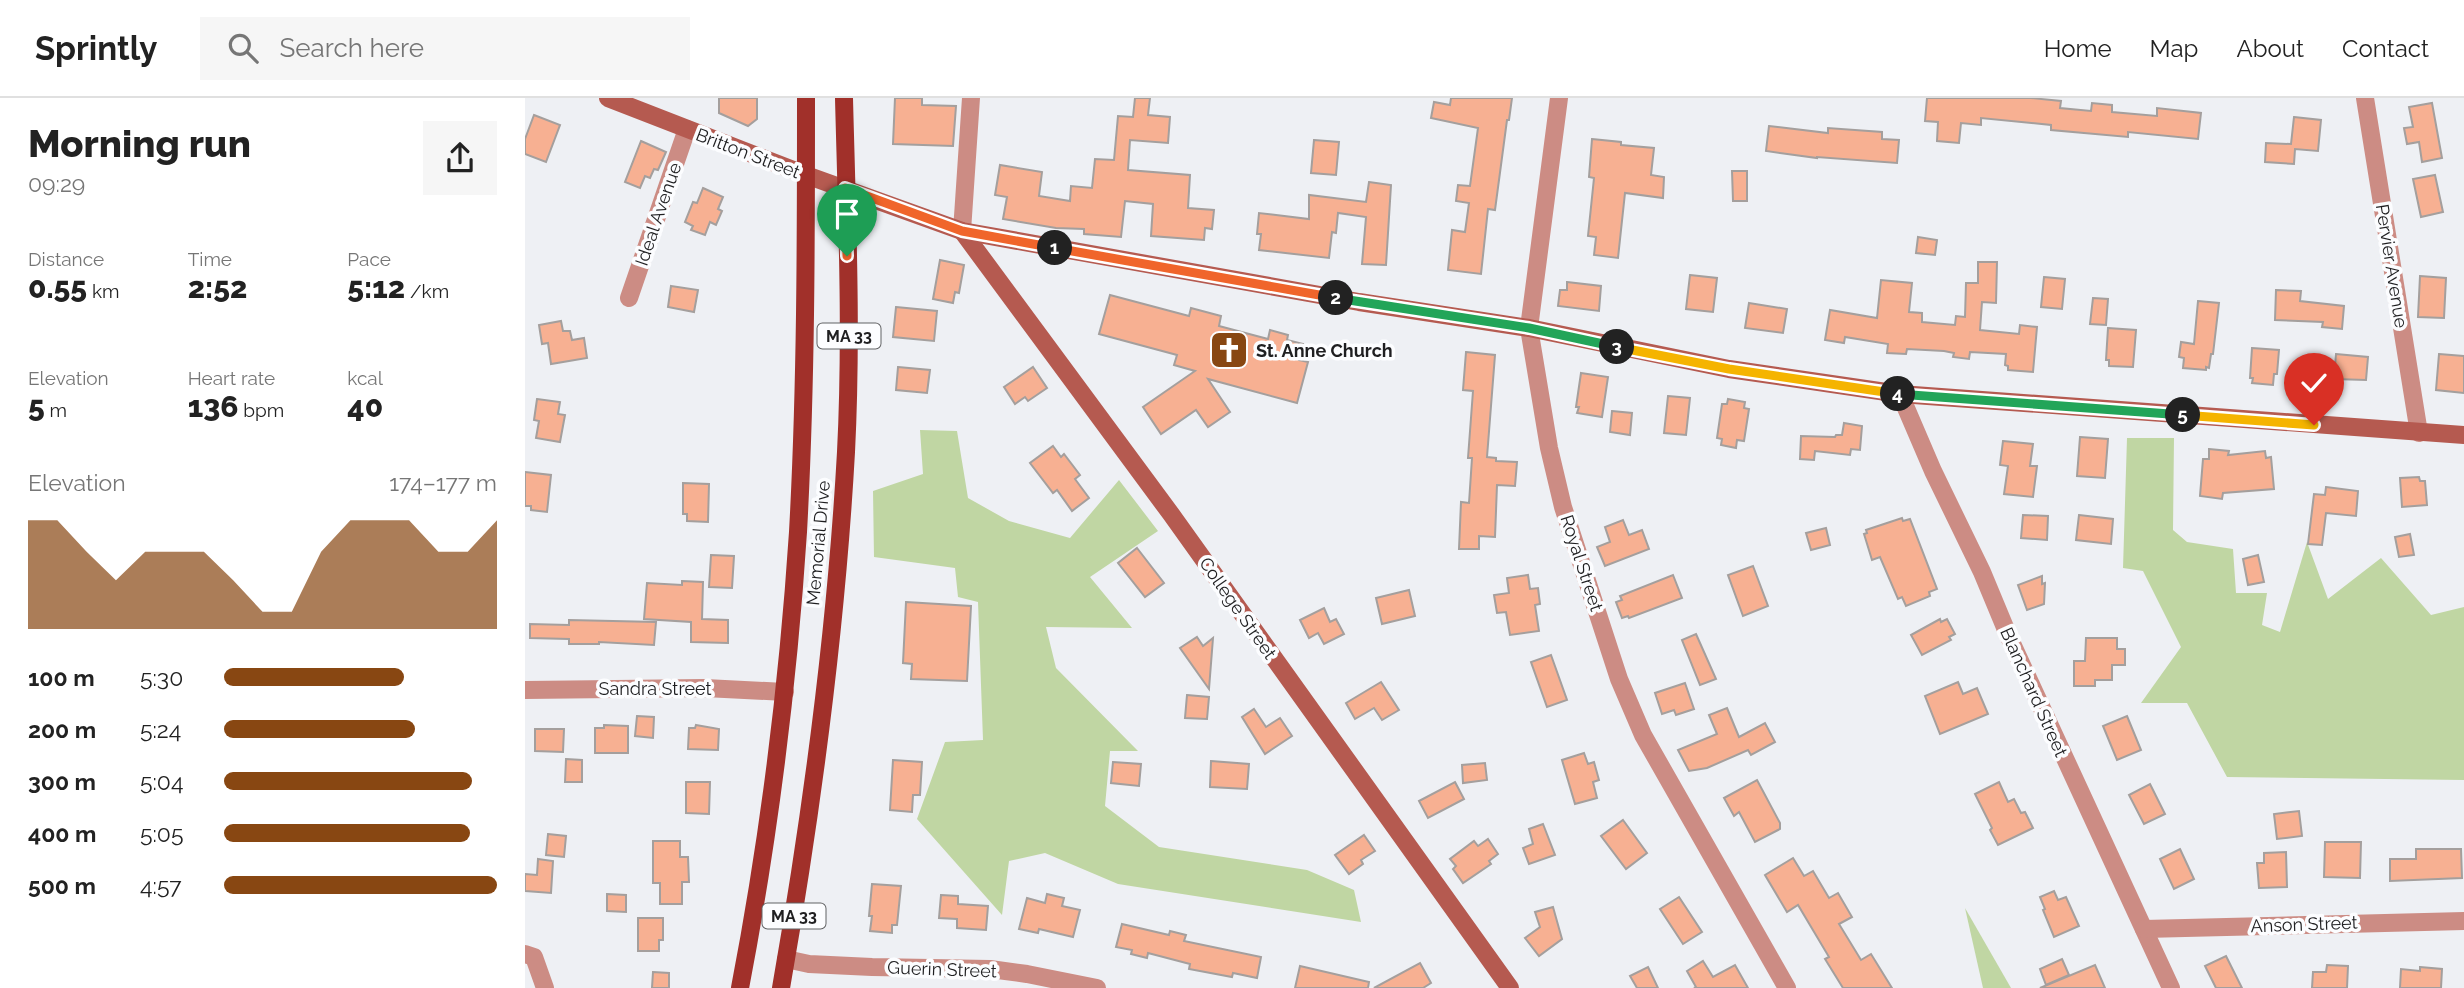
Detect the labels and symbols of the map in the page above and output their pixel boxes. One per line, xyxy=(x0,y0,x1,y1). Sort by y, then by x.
street label: Britton Street xyxy=(693,124,803,182)
street label: Ideal Avenue xyxy=(631,159,686,268)
pin xyxy=(817,184,877,256)
street label: Pervier Avenue xyxy=(2372,203,2412,330)
pin: 1 xyxy=(1037,230,1073,266)
pin: 2 xyxy=(1319,280,1353,316)
road number: MA 33 xyxy=(817,324,881,348)
church icon: St. Anne Church xyxy=(1208,329,1250,371)
pin: 3 xyxy=(1599,330,1635,364)
place label: St. Anne Church xyxy=(1256,340,1393,361)
pin xyxy=(2284,353,2344,425)
pin: 4 xyxy=(1881,376,1915,412)
pin: 5 xyxy=(2165,398,2201,432)
street label: Memorial Drive xyxy=(802,479,834,606)
street label: Royal Street xyxy=(1557,512,1607,614)
street label: College Street xyxy=(1195,553,1281,663)
street label: Blanchard Street xyxy=(1996,624,2072,760)
street label: Sandra Street xyxy=(598,678,712,699)
road number: MA 33 xyxy=(763,904,825,929)
street label: Anson Street xyxy=(2250,912,2358,936)
street label: Guerin Street xyxy=(887,957,997,981)

